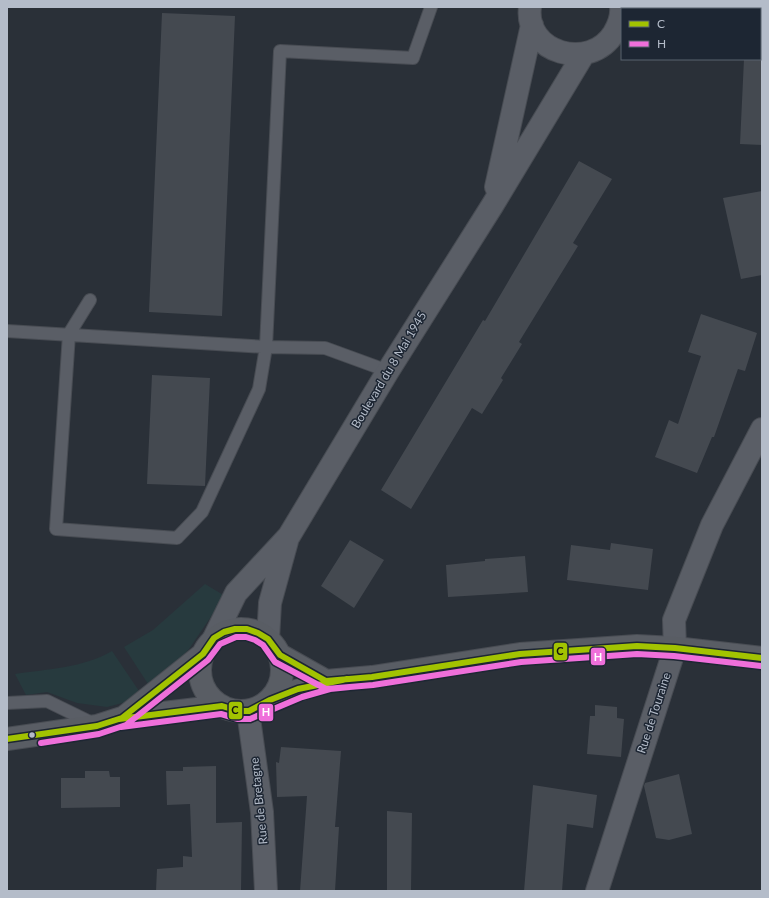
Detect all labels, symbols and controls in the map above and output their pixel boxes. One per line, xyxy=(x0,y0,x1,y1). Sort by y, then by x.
legend xyxy=(621,8,761,60)
text: C xyxy=(657,16,665,31)
text: H xyxy=(657,36,666,51)
street label: Boulevard du 8 Mai 1945 xyxy=(348,309,429,431)
line badge: C xyxy=(553,642,568,661)
text: C xyxy=(556,644,564,657)
line badge: H xyxy=(590,647,606,666)
text: H xyxy=(594,650,602,663)
street label: Rue de Touraine xyxy=(633,670,674,755)
line badge: C xyxy=(228,701,243,720)
text: C xyxy=(231,703,239,716)
line badge: H xyxy=(258,703,274,722)
text: H xyxy=(262,705,270,718)
unlabelled marker xyxy=(27,730,37,740)
street label: Rue de Bretagne xyxy=(246,757,271,845)

